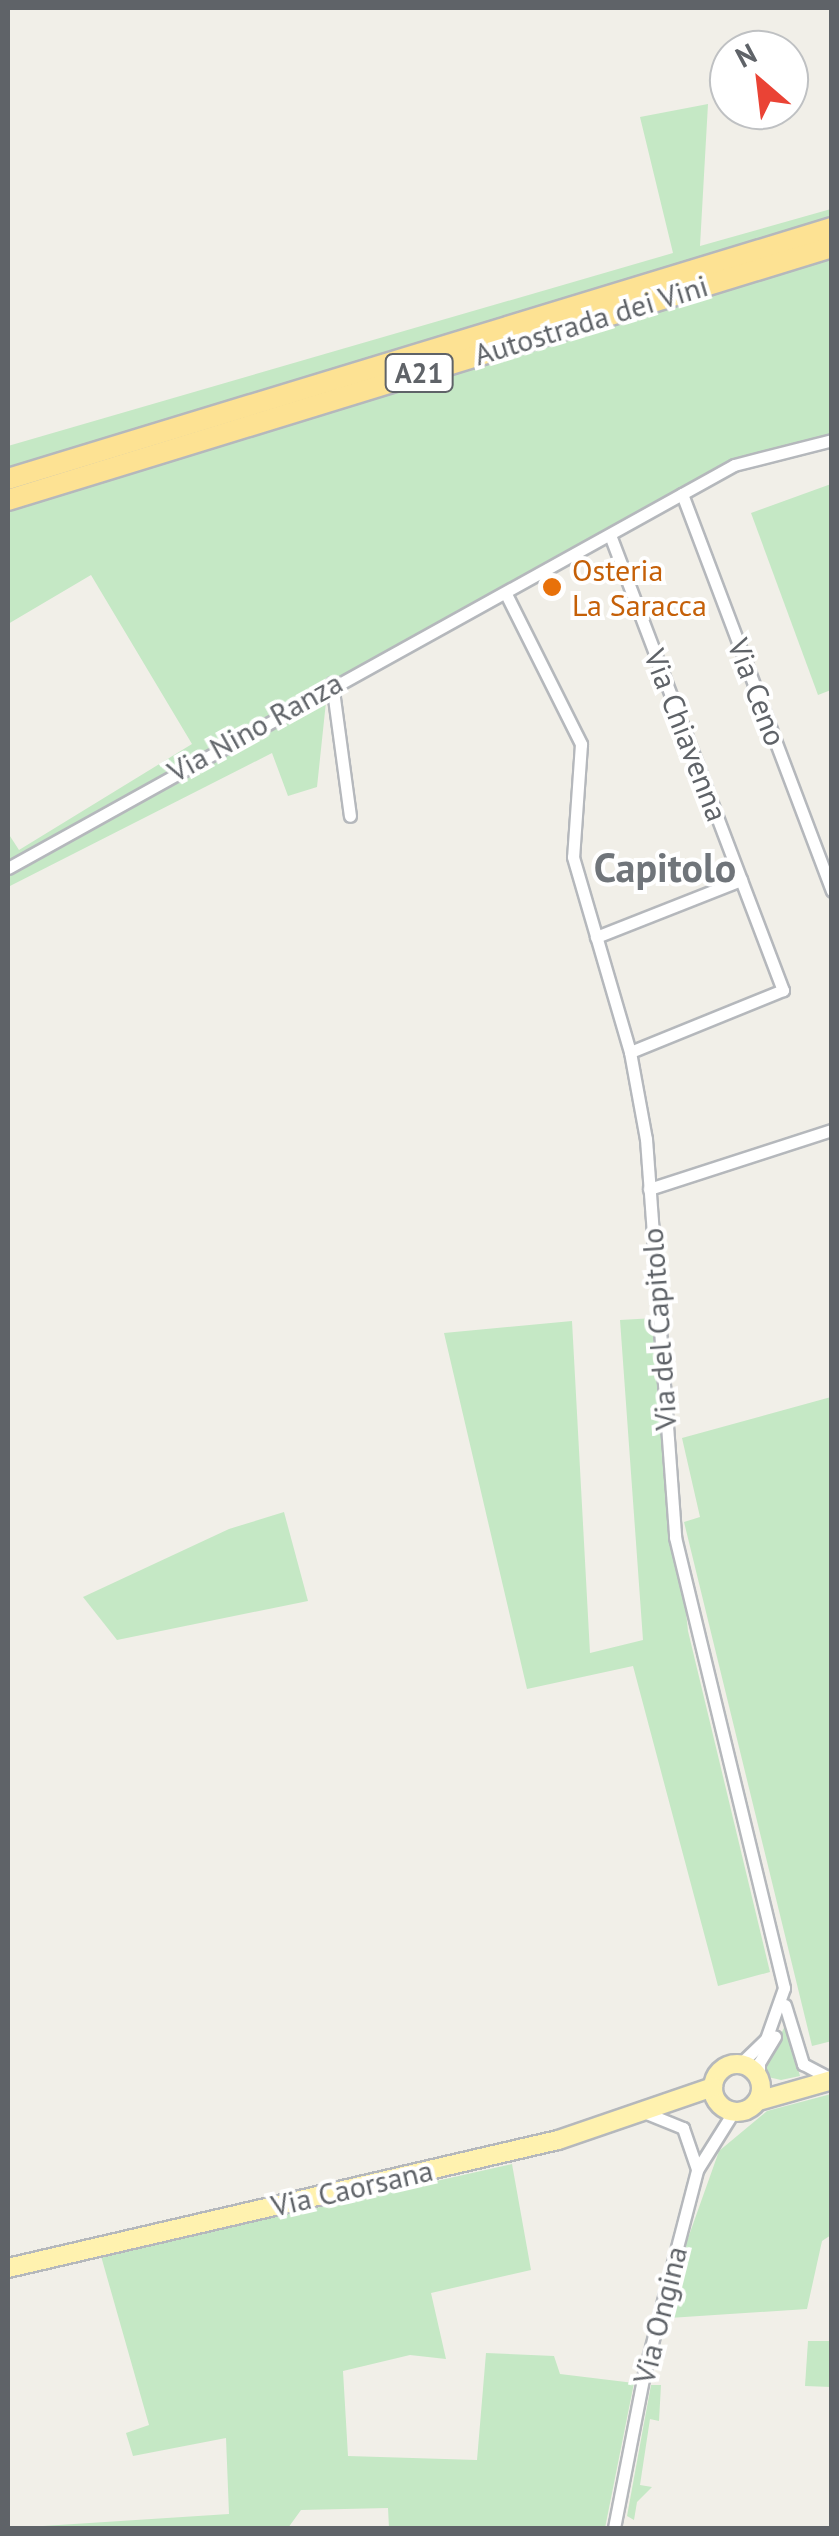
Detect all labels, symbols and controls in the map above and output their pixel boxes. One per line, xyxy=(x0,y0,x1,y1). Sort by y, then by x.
north arrow xyxy=(709,30,809,130)
text: N xyxy=(729,34,762,75)
street label: Autostrada dei Vini xyxy=(469,267,713,373)
road number: A21 xyxy=(384,350,454,396)
place label: Osteria La Saracca xyxy=(572,552,707,622)
marker: Osteria La Saracca xyxy=(541,576,563,598)
street label: Via Ceno xyxy=(720,633,794,751)
street label: Via Chiavenna xyxy=(637,644,735,826)
street label: Via Nino Ranza xyxy=(162,664,348,790)
district label: Capitolo xyxy=(594,843,736,891)
street label: Via del Capitolo xyxy=(634,1227,684,1431)
street label: Via Caorsana xyxy=(268,2152,436,2224)
street label: Via Ongina xyxy=(626,2243,694,2387)

